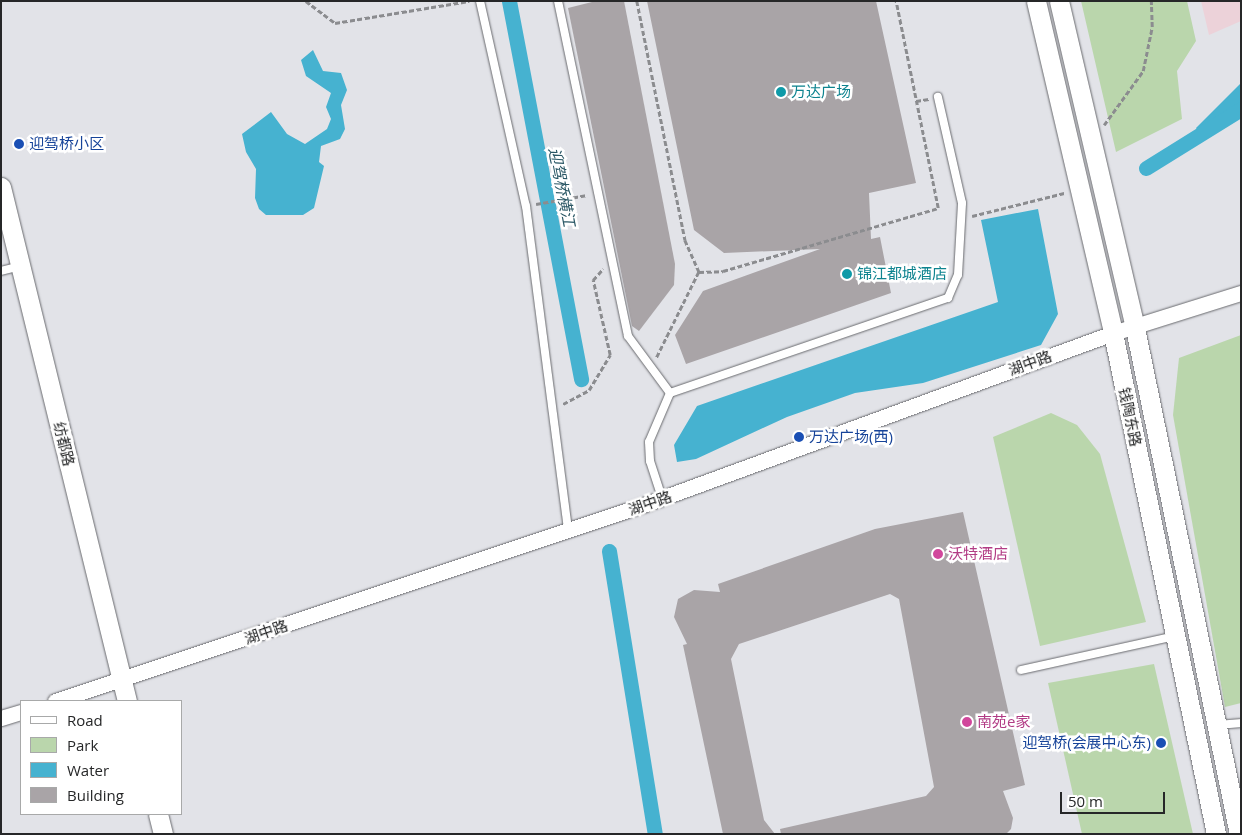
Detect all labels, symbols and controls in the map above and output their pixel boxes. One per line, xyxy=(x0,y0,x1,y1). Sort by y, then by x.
place label: 万达广场 xyxy=(791,83,851,101)
marker: 万达广场 xyxy=(775,86,787,98)
place label: 迎驾桥小区 xyxy=(29,135,104,153)
marker: 迎驾桥小区 xyxy=(13,138,25,150)
water label: 迎驾桥横江 xyxy=(545,146,579,228)
place label: 锦江都城酒店 xyxy=(857,265,947,283)
marker: 锦江都城酒店 xyxy=(841,268,853,280)
street label: 湖中路 xyxy=(1006,347,1054,379)
street label: 钱陶东路 xyxy=(1115,386,1145,448)
street label: 纺都路 xyxy=(50,420,78,468)
place label: 万达广场(西) xyxy=(809,428,893,446)
marker: 万达广场(西) xyxy=(793,431,805,443)
street label: 湖中路 xyxy=(626,487,674,519)
place label: 沃特酒店 xyxy=(948,545,1008,563)
marker: 沃特酒店 xyxy=(932,548,944,560)
street label: 湖中路 xyxy=(242,616,290,648)
legend xyxy=(20,700,182,815)
text: Road xyxy=(67,710,103,730)
place label: 南苑e家 xyxy=(977,713,1030,731)
marker: 南苑e家 xyxy=(961,716,973,728)
place label: 迎驾桥(会展中心东) xyxy=(1022,734,1151,752)
text: Park xyxy=(67,735,98,755)
marker: 迎驾桥(会展中心东) xyxy=(1155,737,1167,749)
text: Water xyxy=(67,760,109,780)
scale bar xyxy=(1062,782,1167,814)
text: Building xyxy=(67,785,124,805)
text: 50 m xyxy=(1068,791,1103,811)

